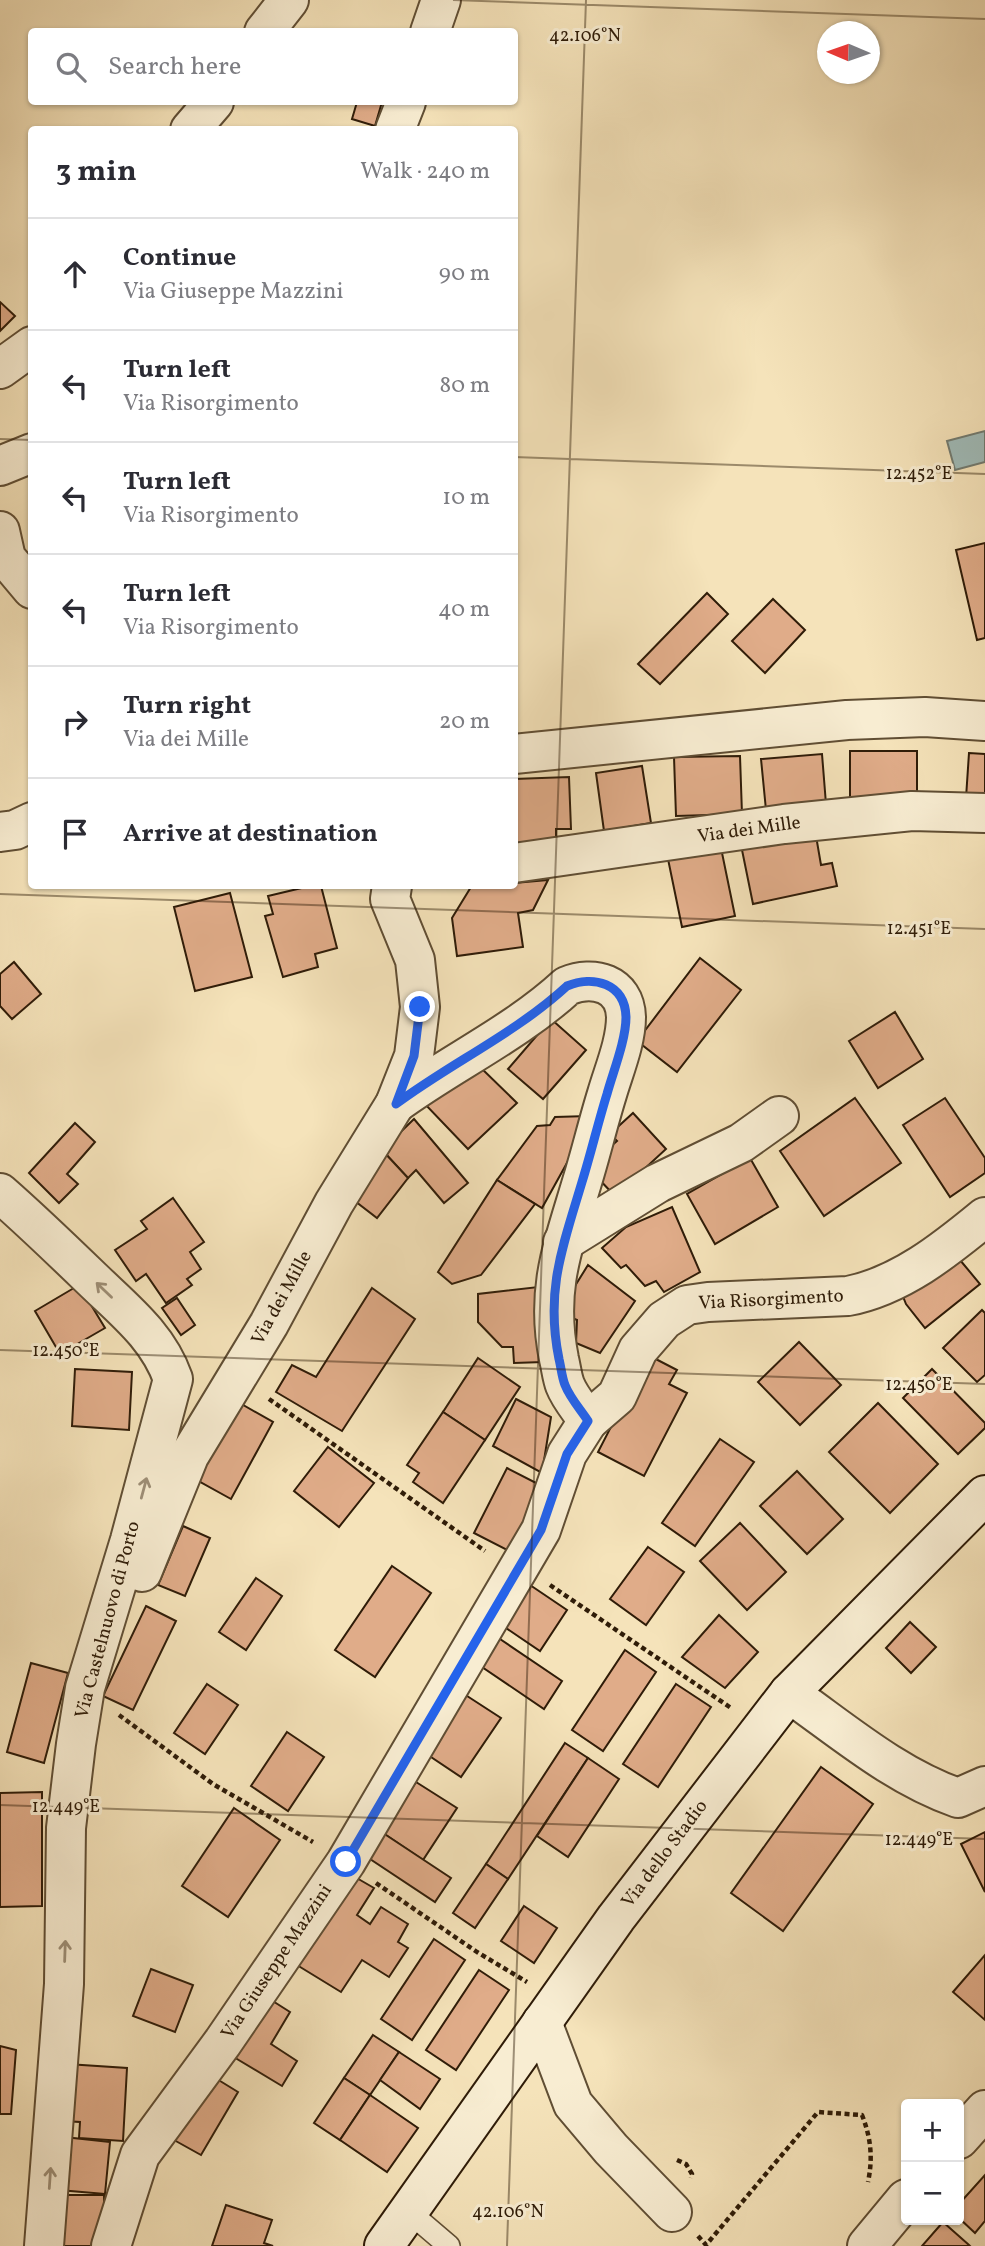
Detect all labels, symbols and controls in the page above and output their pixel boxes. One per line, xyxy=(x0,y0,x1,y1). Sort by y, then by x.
north arrow xyxy=(817,21,880,84)
text: 42.106°N xyxy=(549,24,621,49)
search box xyxy=(28,28,518,105)
icon: search xyxy=(52,48,90,86)
text: Search here xyxy=(108,49,241,85)
text: 3 min xyxy=(56,151,137,193)
text: Walk · 240 m xyxy=(360,156,490,188)
text: Continue xyxy=(123,240,236,276)
icon: ahead xyxy=(56,255,94,293)
text: 90 m xyxy=(439,258,490,290)
text: Via Giuseppe Mazzini xyxy=(123,276,343,308)
text: Turn left xyxy=(123,352,231,388)
icon: left xyxy=(56,367,94,405)
text: 80 m xyxy=(440,370,490,402)
text: Via Risorgimento xyxy=(123,388,299,420)
text: 12.452°E xyxy=(886,462,952,487)
text: Turn left xyxy=(123,464,231,500)
icon: left xyxy=(56,479,94,517)
text: 10 m xyxy=(442,482,490,514)
text: Via Risorgimento xyxy=(123,500,299,532)
text: Turn left xyxy=(123,576,231,612)
icon: left xyxy=(56,591,94,629)
text: 40 m xyxy=(438,594,490,626)
text: Via Risorgimento xyxy=(123,612,299,644)
text: Turn right xyxy=(123,688,251,724)
icon: right xyxy=(56,703,94,741)
text: 20 m xyxy=(439,706,490,738)
text: Via dei Mille xyxy=(123,724,249,756)
street label: Via dei Mille xyxy=(696,810,802,850)
icon: arrive xyxy=(56,815,94,853)
text: Arrive at destination xyxy=(123,816,378,852)
text: 12.451°E xyxy=(887,917,951,942)
route end xyxy=(404,991,435,1022)
street label: Via dei Mille xyxy=(245,1246,319,1350)
one-way arrow xyxy=(95,1281,112,1298)
street label: Via Risorgimento xyxy=(698,1283,844,1317)
text: 12.450°E xyxy=(32,1339,100,1364)
text: 12.450°E xyxy=(885,1373,953,1398)
one-way arrow xyxy=(138,1477,151,1499)
street label: Via Castelnuovo di Porto xyxy=(69,1518,147,1722)
text: 12.449°E xyxy=(32,1795,100,1820)
street label: Via dello Stadio xyxy=(616,1795,714,1913)
text: 12.449°E xyxy=(885,1828,953,1853)
route start xyxy=(330,1846,361,1877)
street label: Via Giuseppe Mazzini xyxy=(215,1879,339,2045)
one-way arrow xyxy=(59,1940,72,1963)
map controls xyxy=(901,2099,964,2225)
button: + xyxy=(901,2099,964,2162)
button: − xyxy=(901,2162,964,2225)
one-way arrow xyxy=(44,2167,57,2190)
text: 42.106°N xyxy=(472,2200,544,2225)

